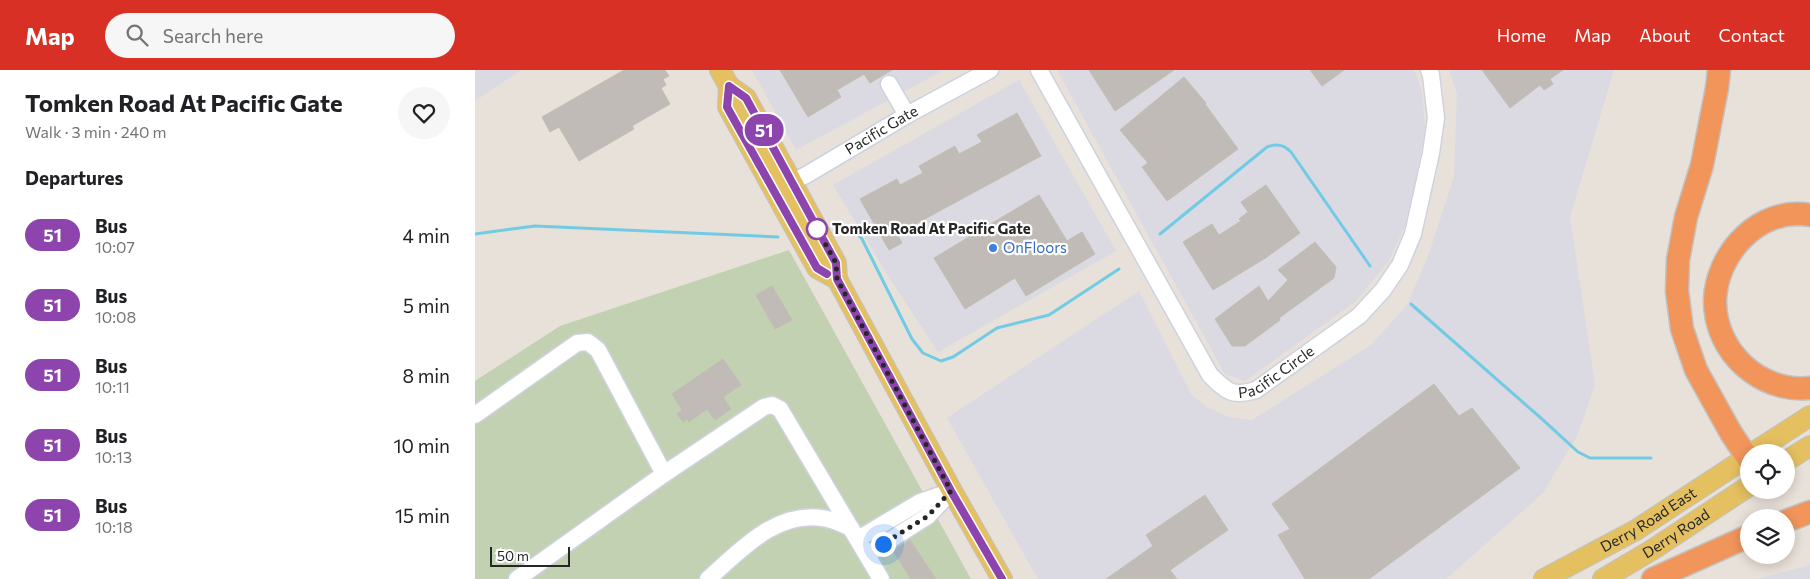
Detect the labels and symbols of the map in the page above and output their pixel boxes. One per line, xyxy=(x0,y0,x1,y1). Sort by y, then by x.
street label: Pacific Gate xyxy=(841,101,921,158)
line badge: 51 xyxy=(741,114,787,146)
marker: Tomken Road At Pacific Gate xyxy=(806,218,828,240)
place label: Tomken Road At Pacific Gate xyxy=(832,219,1031,237)
place label: OnFloors xyxy=(1003,238,1067,256)
marker: OnFloors xyxy=(987,242,999,254)
street label: Pacific Circle xyxy=(1237,341,1317,401)
street label: Derry Road East xyxy=(1597,484,1699,556)
street label: Derry Road xyxy=(1639,506,1713,562)
your location xyxy=(871,532,896,557)
scale bar xyxy=(490,544,570,567)

